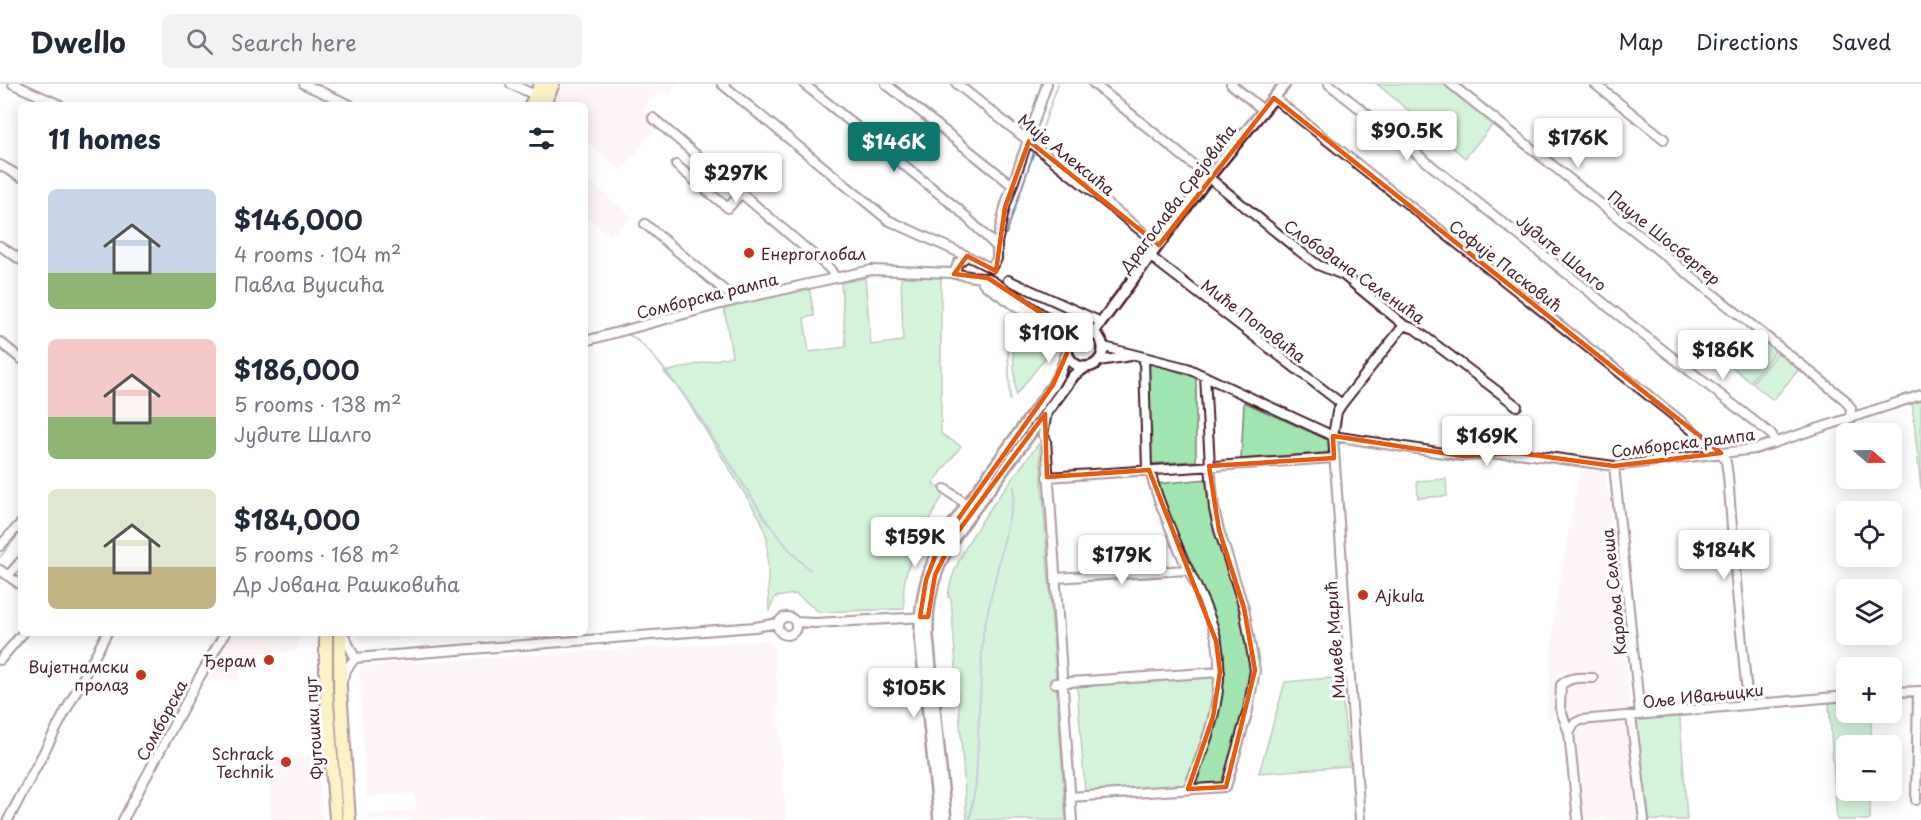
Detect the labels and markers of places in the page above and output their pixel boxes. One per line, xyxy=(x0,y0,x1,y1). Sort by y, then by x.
pin: $90.5K xyxy=(1358,111,1456,162)
pin: $176K xyxy=(1536,118,1620,169)
pin: $146K xyxy=(852,122,936,173)
pin: $297K xyxy=(694,153,778,204)
place label: Енергоглобал xyxy=(761,241,866,265)
marker: Енергоглобал xyxy=(742,246,756,260)
pin: $110K xyxy=(1007,313,1091,364)
pin: $186K xyxy=(1681,330,1765,381)
pin: $169K xyxy=(1445,416,1529,467)
pin: $159K xyxy=(873,517,957,568)
pin: $184K xyxy=(1682,530,1766,581)
pin: $179K xyxy=(1080,535,1164,586)
place label: Ajkula xyxy=(1375,583,1424,607)
marker: Ajkula xyxy=(1356,588,1370,602)
place label: Ђерам xyxy=(203,648,257,672)
marker: Ђерам xyxy=(262,653,276,667)
place label: Вијетнамски пролаз xyxy=(28,654,129,696)
marker: Вијетнамски пролаз xyxy=(134,668,148,682)
pin: $105K xyxy=(872,668,956,719)
place label: Schrack Technik xyxy=(212,741,274,783)
marker: Schrack Technik xyxy=(279,755,293,769)

